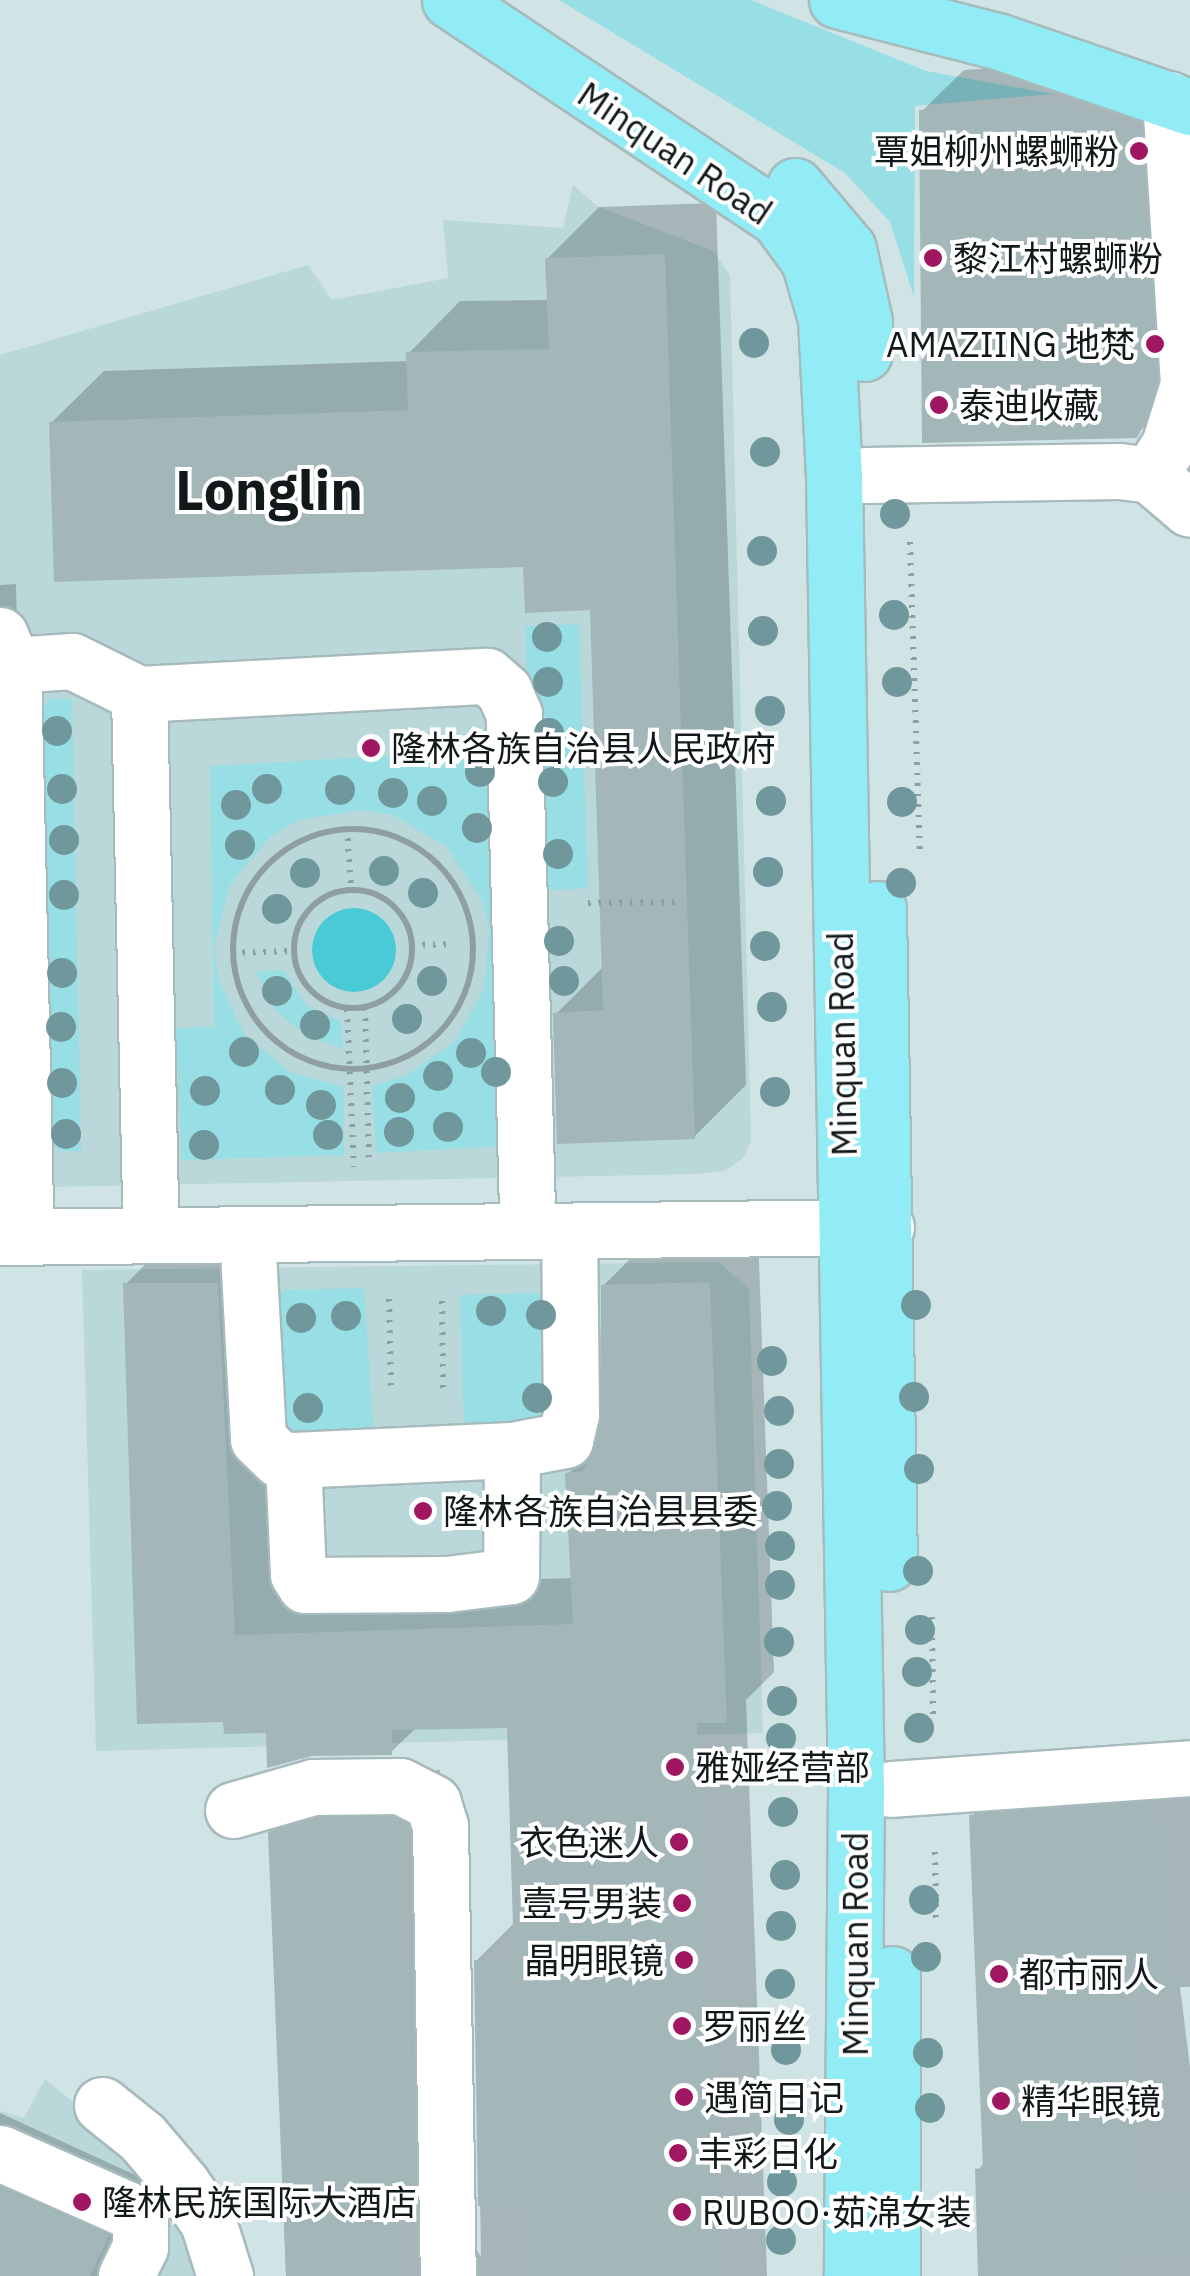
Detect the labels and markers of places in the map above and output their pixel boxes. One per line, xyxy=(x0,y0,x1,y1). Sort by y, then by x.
place label: 覃姐柳州螺蛳粉 xyxy=(874,130,1119,172)
marker: 覃姐柳州螺蛳粉 xyxy=(1128,140,1150,162)
place label: 黎江村螺蛳粉 xyxy=(953,237,1163,279)
marker: 黎江村螺蛳粉 xyxy=(922,247,944,269)
place label: AMAZIING 地梵 xyxy=(886,323,1135,365)
marker: AMAZIING 地梵 xyxy=(1144,333,1166,355)
place label: 泰迪收藏 xyxy=(959,384,1099,426)
marker: 泰迪收藏 xyxy=(928,394,950,416)
place label: 隆林各族自治县人民政府 xyxy=(391,727,776,769)
marker: 隆林各族自治县人民政府 xyxy=(360,737,382,759)
place label: 隆林各族自治县县委 xyxy=(443,1490,758,1532)
marker: 隆林各族自治县县委 xyxy=(412,1500,434,1522)
place label: 雅娅经营部 xyxy=(695,1746,870,1788)
marker: 雅娅经营部 xyxy=(664,1756,686,1778)
place label: 衣色迷人 xyxy=(519,1821,659,1863)
marker: 衣色迷人 xyxy=(668,1831,690,1853)
place label: 壹号男装 xyxy=(522,1882,662,1924)
marker: 壹号男装 xyxy=(671,1892,693,1914)
place label: 晶明眼镜 xyxy=(524,1939,664,1981)
marker: 晶明眼镜 xyxy=(673,1949,695,1971)
place label: 都市丽人 xyxy=(1019,1953,1159,1995)
marker: 都市丽人 xyxy=(988,1963,1010,1985)
place label: 罗丽丝 xyxy=(702,2005,807,2047)
marker: 罗丽丝 xyxy=(671,2015,693,2037)
place label: 遇简日记 xyxy=(704,2076,844,2118)
place label: 精华眼镜 xyxy=(1021,2080,1161,2122)
marker: 遇简日记 xyxy=(673,2086,695,2108)
marker: 精华眼镜 xyxy=(990,2090,1012,2112)
place label: 丰彩日化 xyxy=(698,2132,838,2174)
marker: 丰彩日化 xyxy=(667,2142,689,2164)
place label: 隆林民族国际大酒店 xyxy=(102,2181,417,2223)
marker: 隆林民族国际大酒店 xyxy=(71,2191,93,2213)
place label: RUBOO·茹淿女装 xyxy=(702,2191,972,2233)
marker: RUBOO·茹淿女装 xyxy=(671,2201,693,2223)

